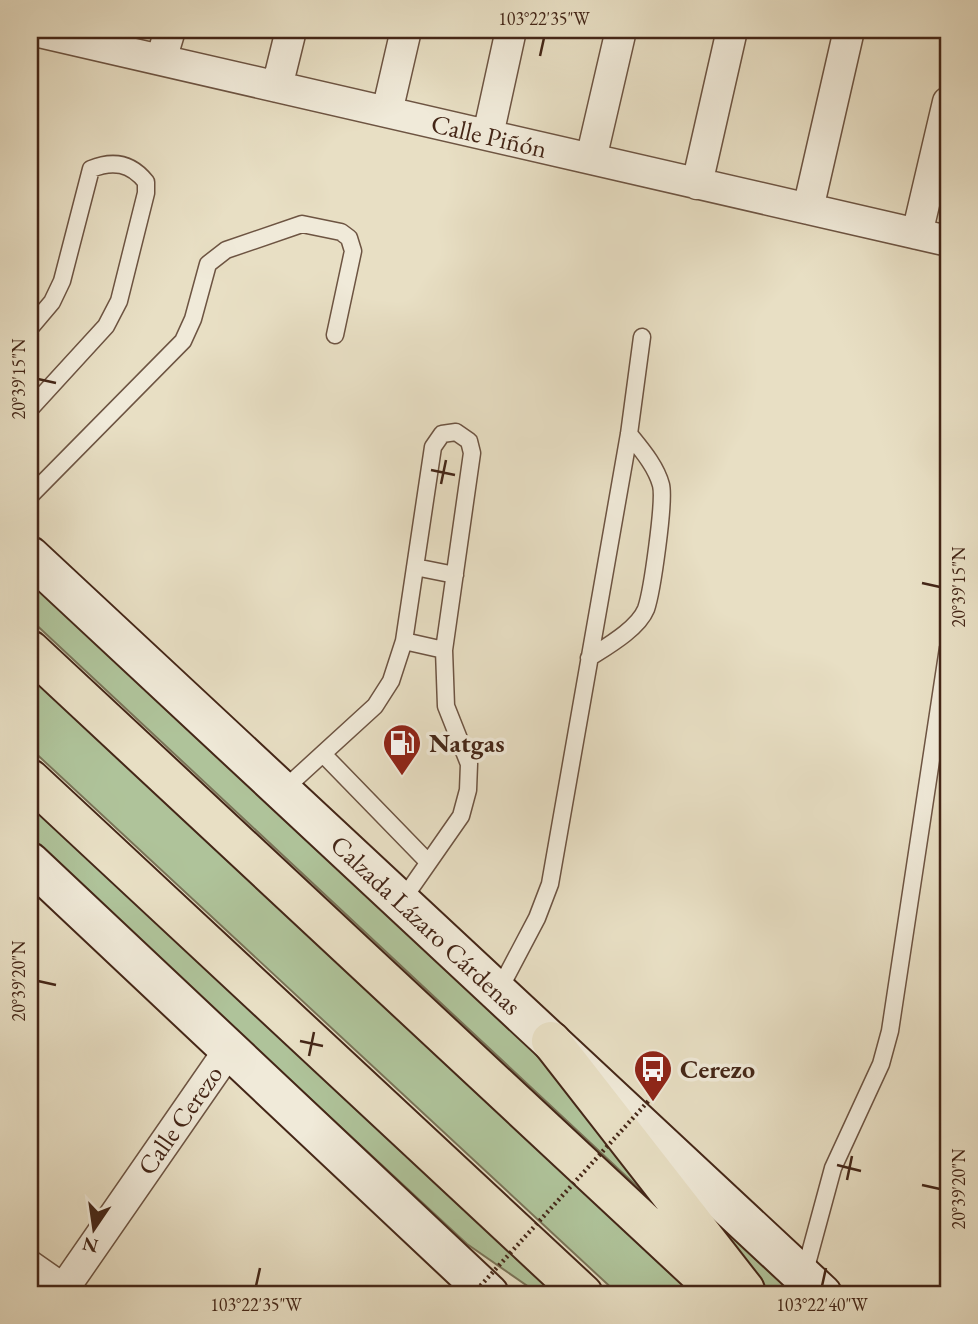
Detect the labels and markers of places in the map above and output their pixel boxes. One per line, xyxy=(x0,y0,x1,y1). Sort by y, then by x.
fuel station icon: Natgas xyxy=(381,722,423,777)
place label: Natgas xyxy=(429,726,505,760)
bus stop icon: Cerezo xyxy=(632,1048,674,1103)
place label: Cerezo xyxy=(680,1052,755,1086)

